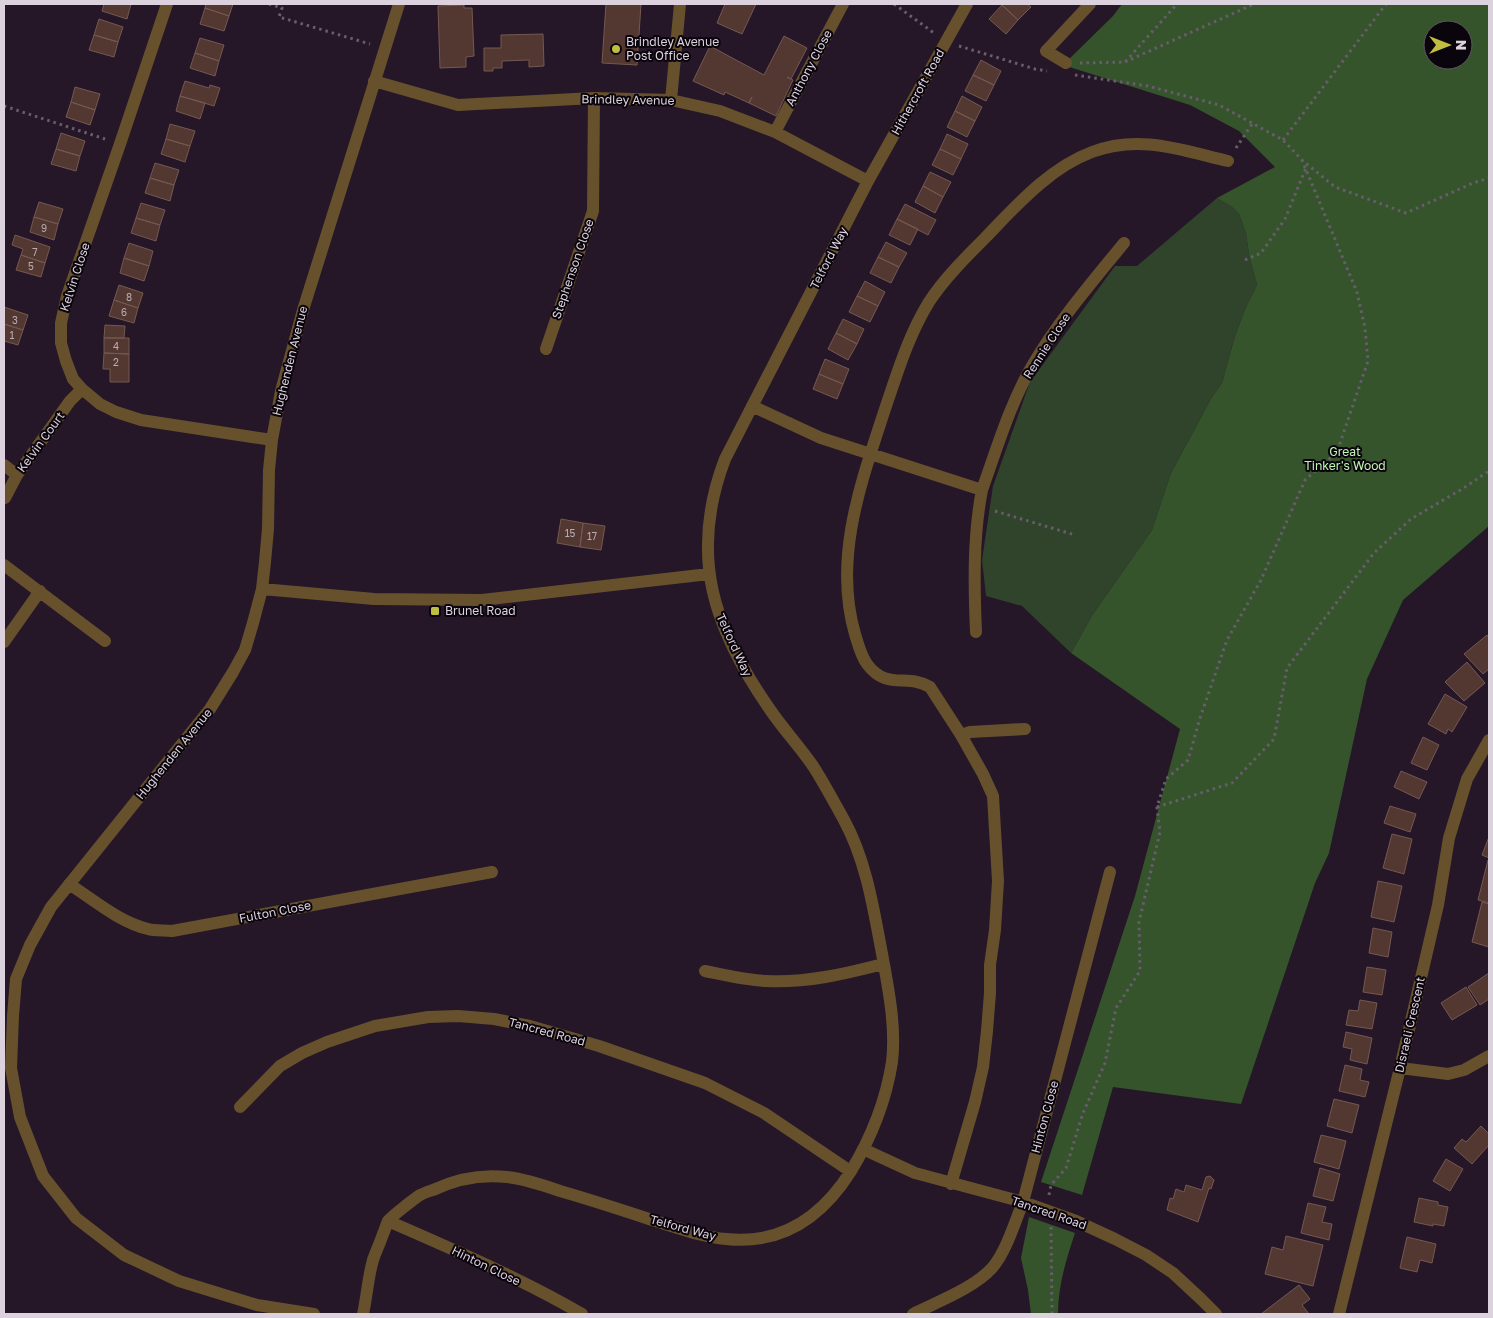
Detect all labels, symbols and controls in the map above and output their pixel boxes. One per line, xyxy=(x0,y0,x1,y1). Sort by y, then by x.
north arrow xyxy=(1423,20,1473,70)
street label: Anthony Close xyxy=(782,27,835,108)
place label: Brindley Avenue Post Office xyxy=(626,34,719,63)
text: N xyxy=(1453,40,1470,50)
marker: Brindley Avenue Post Office xyxy=(610,43,622,55)
street label: Hithercroft Road xyxy=(888,46,947,137)
street label: Brindley Avenue xyxy=(581,91,675,108)
street label: Stephenson Close xyxy=(548,217,597,321)
house number: 9 xyxy=(41,222,47,234)
street label: Telford Way xyxy=(807,224,851,291)
street label: Kelvin Close xyxy=(56,241,93,313)
house number: 7 xyxy=(32,246,38,258)
house number: 5 xyxy=(28,260,34,272)
house number: 8 xyxy=(126,291,132,303)
street label: Hughenden Avenue xyxy=(269,304,310,417)
house number: 6 xyxy=(121,306,127,318)
street label: Rennie Close xyxy=(1020,310,1073,381)
house number: 3 xyxy=(12,314,18,326)
house number: 1 xyxy=(10,329,15,341)
house number: 4 xyxy=(113,340,119,352)
house number: 2 xyxy=(113,356,119,368)
street label: Kelvin Court xyxy=(14,408,68,475)
park label: Great Tinker's Wood xyxy=(1304,444,1386,473)
house number: 15 xyxy=(565,527,576,539)
house number: 17 xyxy=(587,530,597,542)
place label: Brunel Road xyxy=(445,603,516,618)
marker: Brunel Road xyxy=(429,605,441,617)
street label: Telford Way xyxy=(713,611,756,679)
street label: Hughenden Avenue xyxy=(132,705,215,802)
street label: Fulton Close xyxy=(238,897,312,926)
street label: Disraeli Crescent xyxy=(1391,975,1428,1074)
street label: Tancred Road xyxy=(507,1014,587,1049)
street label: Hinton Close xyxy=(1028,1079,1061,1155)
street label: Tancred Road xyxy=(1010,1193,1089,1232)
street label: Telford Way xyxy=(649,1212,718,1244)
street label: Hinton Close xyxy=(450,1243,523,1289)

